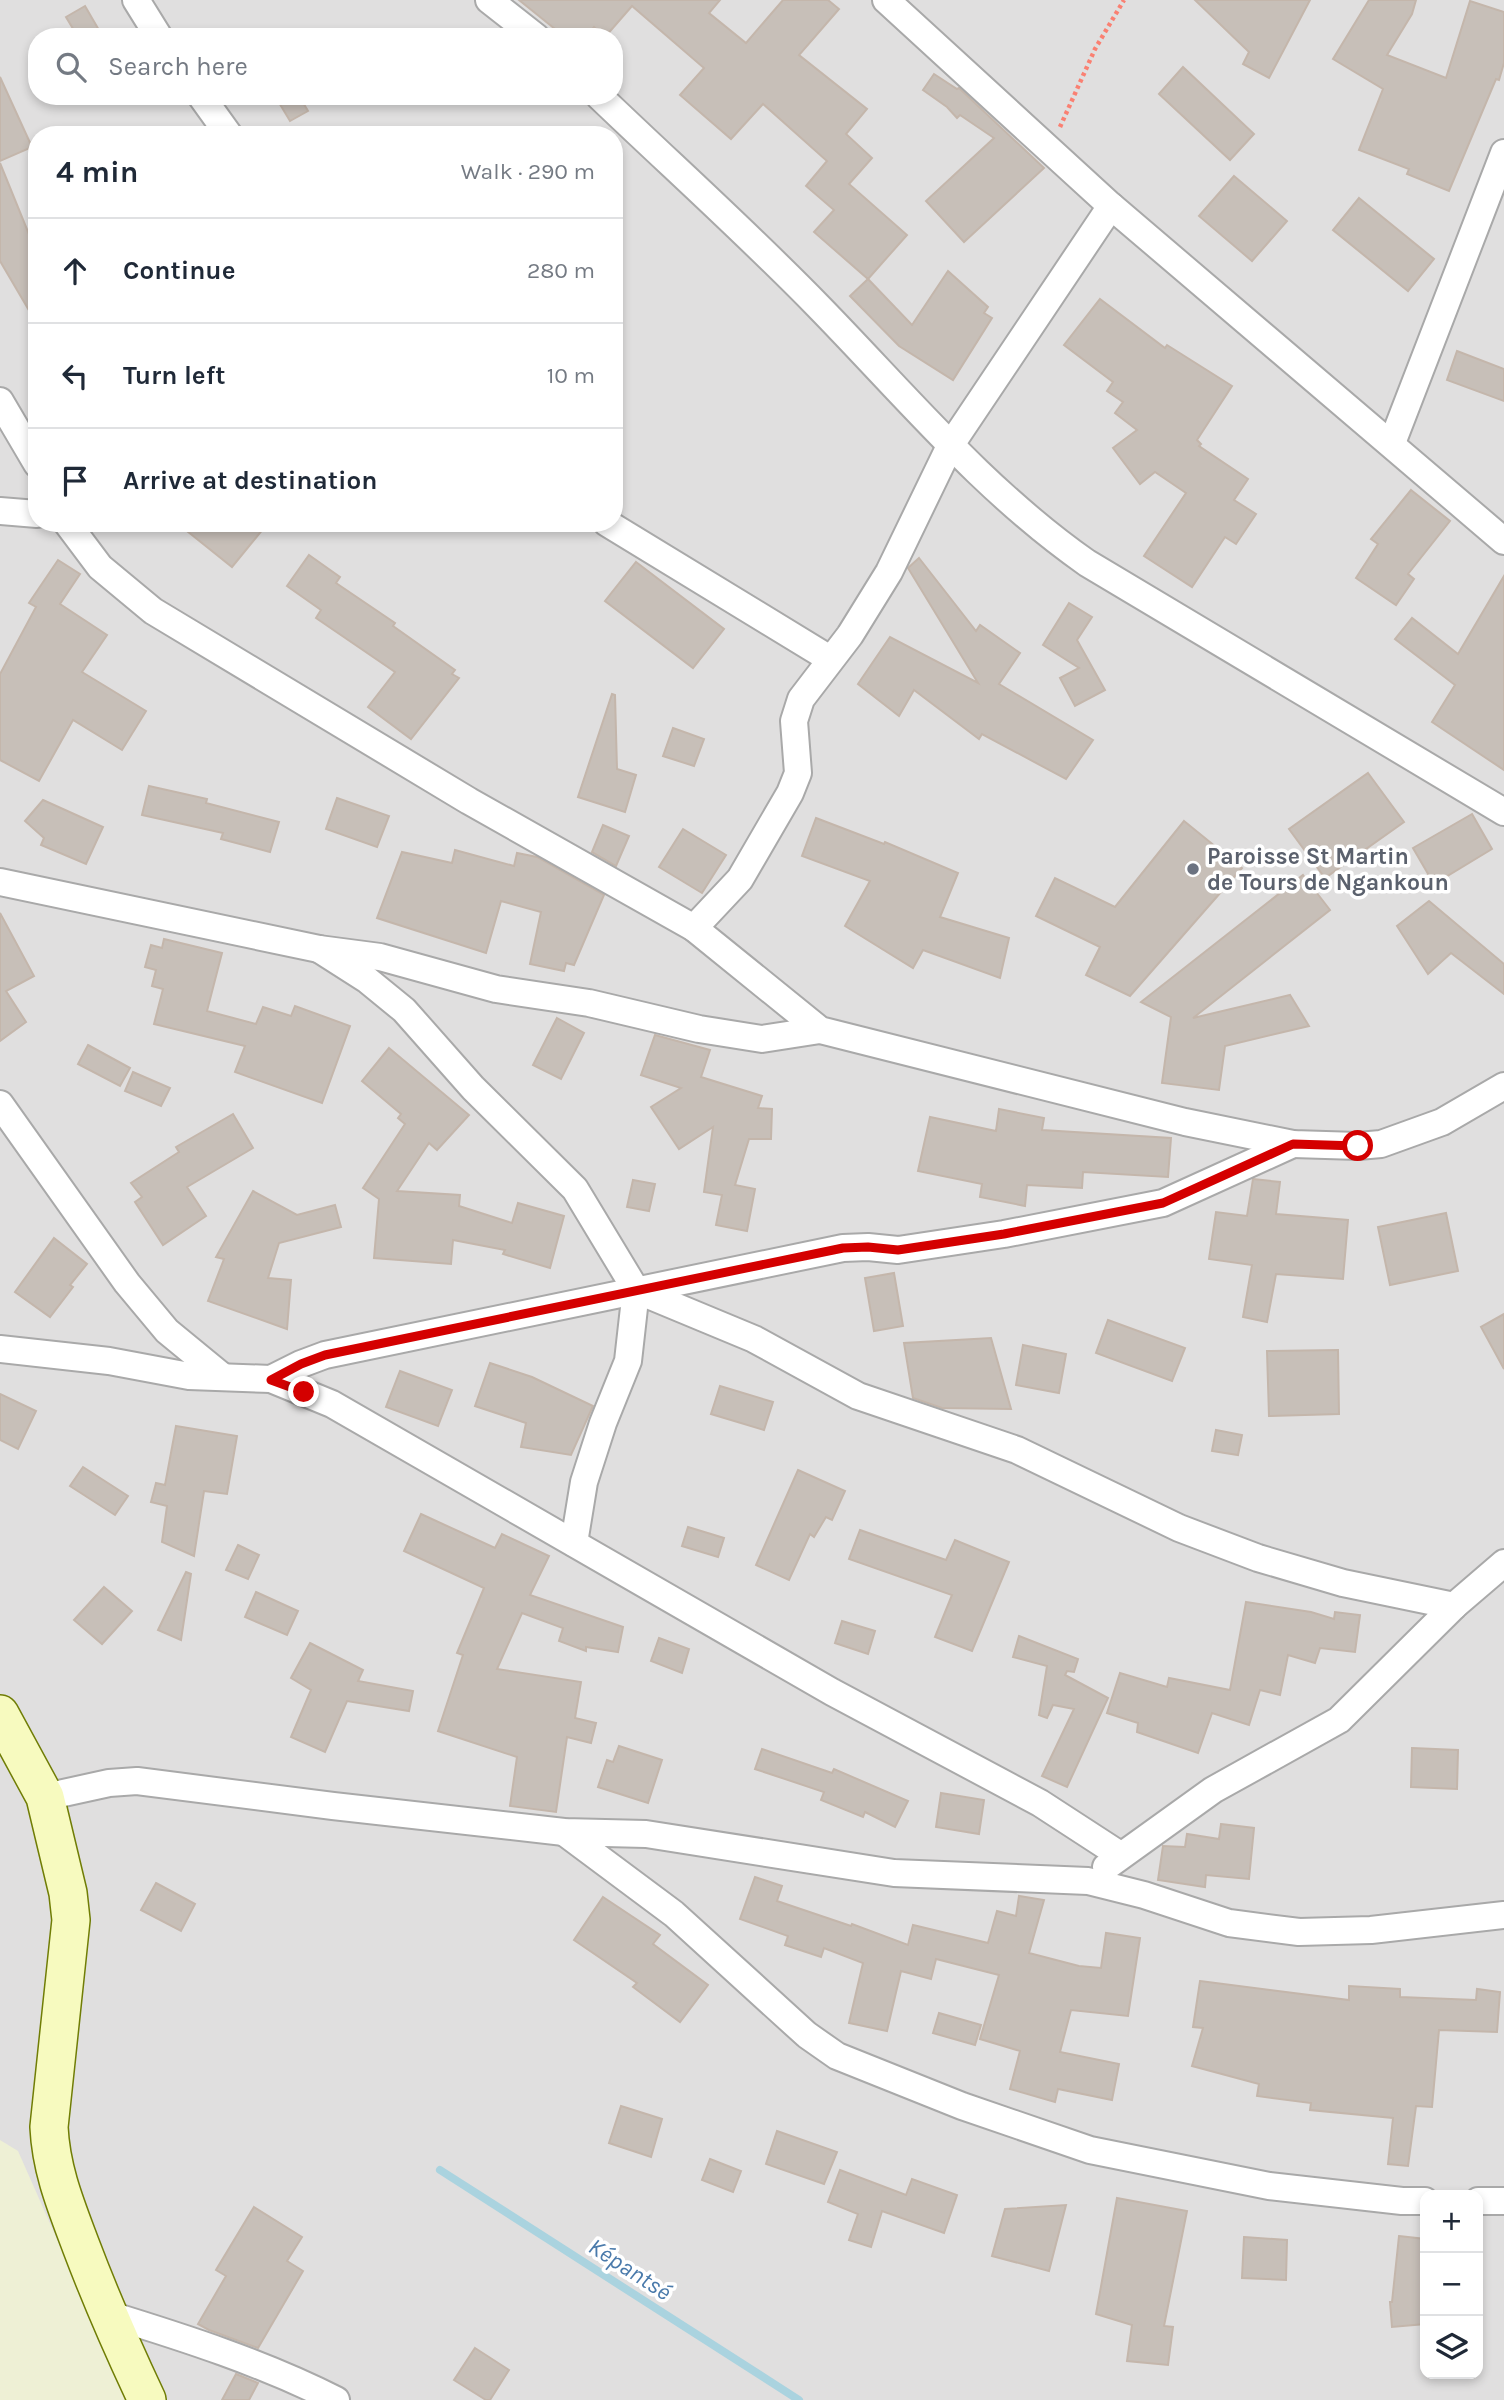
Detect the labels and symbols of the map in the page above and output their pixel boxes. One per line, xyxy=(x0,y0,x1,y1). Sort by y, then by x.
place label: Paroisse St Martin de Tours de Ngankoun xyxy=(1207,843,1449,896)
marker: Paroisse St Martin de Tours de Ngankoun xyxy=(1185,861,1201,877)
route start xyxy=(1342,1130,1373,1161)
route end xyxy=(288,1376,319,1407)
water label: Képantsé xyxy=(583,2232,677,2306)

